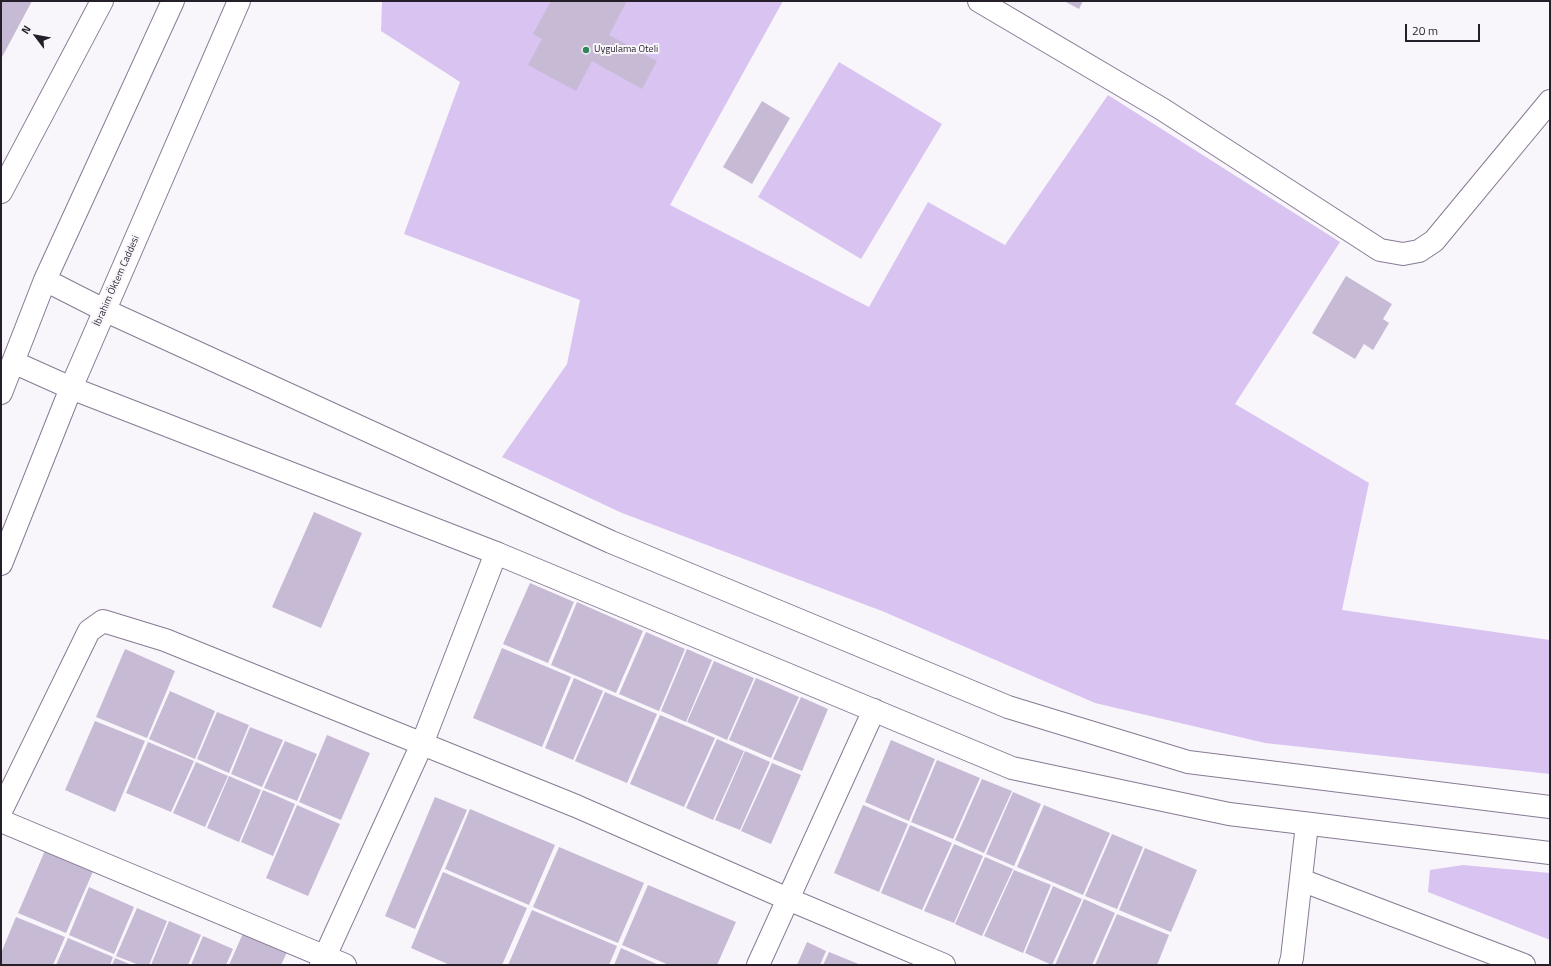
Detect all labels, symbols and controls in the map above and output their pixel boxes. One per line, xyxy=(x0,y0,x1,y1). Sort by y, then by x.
north arrow xyxy=(16,16,56,56)
scale bar xyxy=(1407,16,1482,42)
text: 20 m xyxy=(1412,21,1438,40)
text: N xyxy=(17,22,35,37)
place label: Uygulama Oteli xyxy=(594,44,658,56)
marker: Uygulama Oteli xyxy=(581,45,591,55)
street label: İbrahim Öktem Caddesi xyxy=(92,234,142,328)

